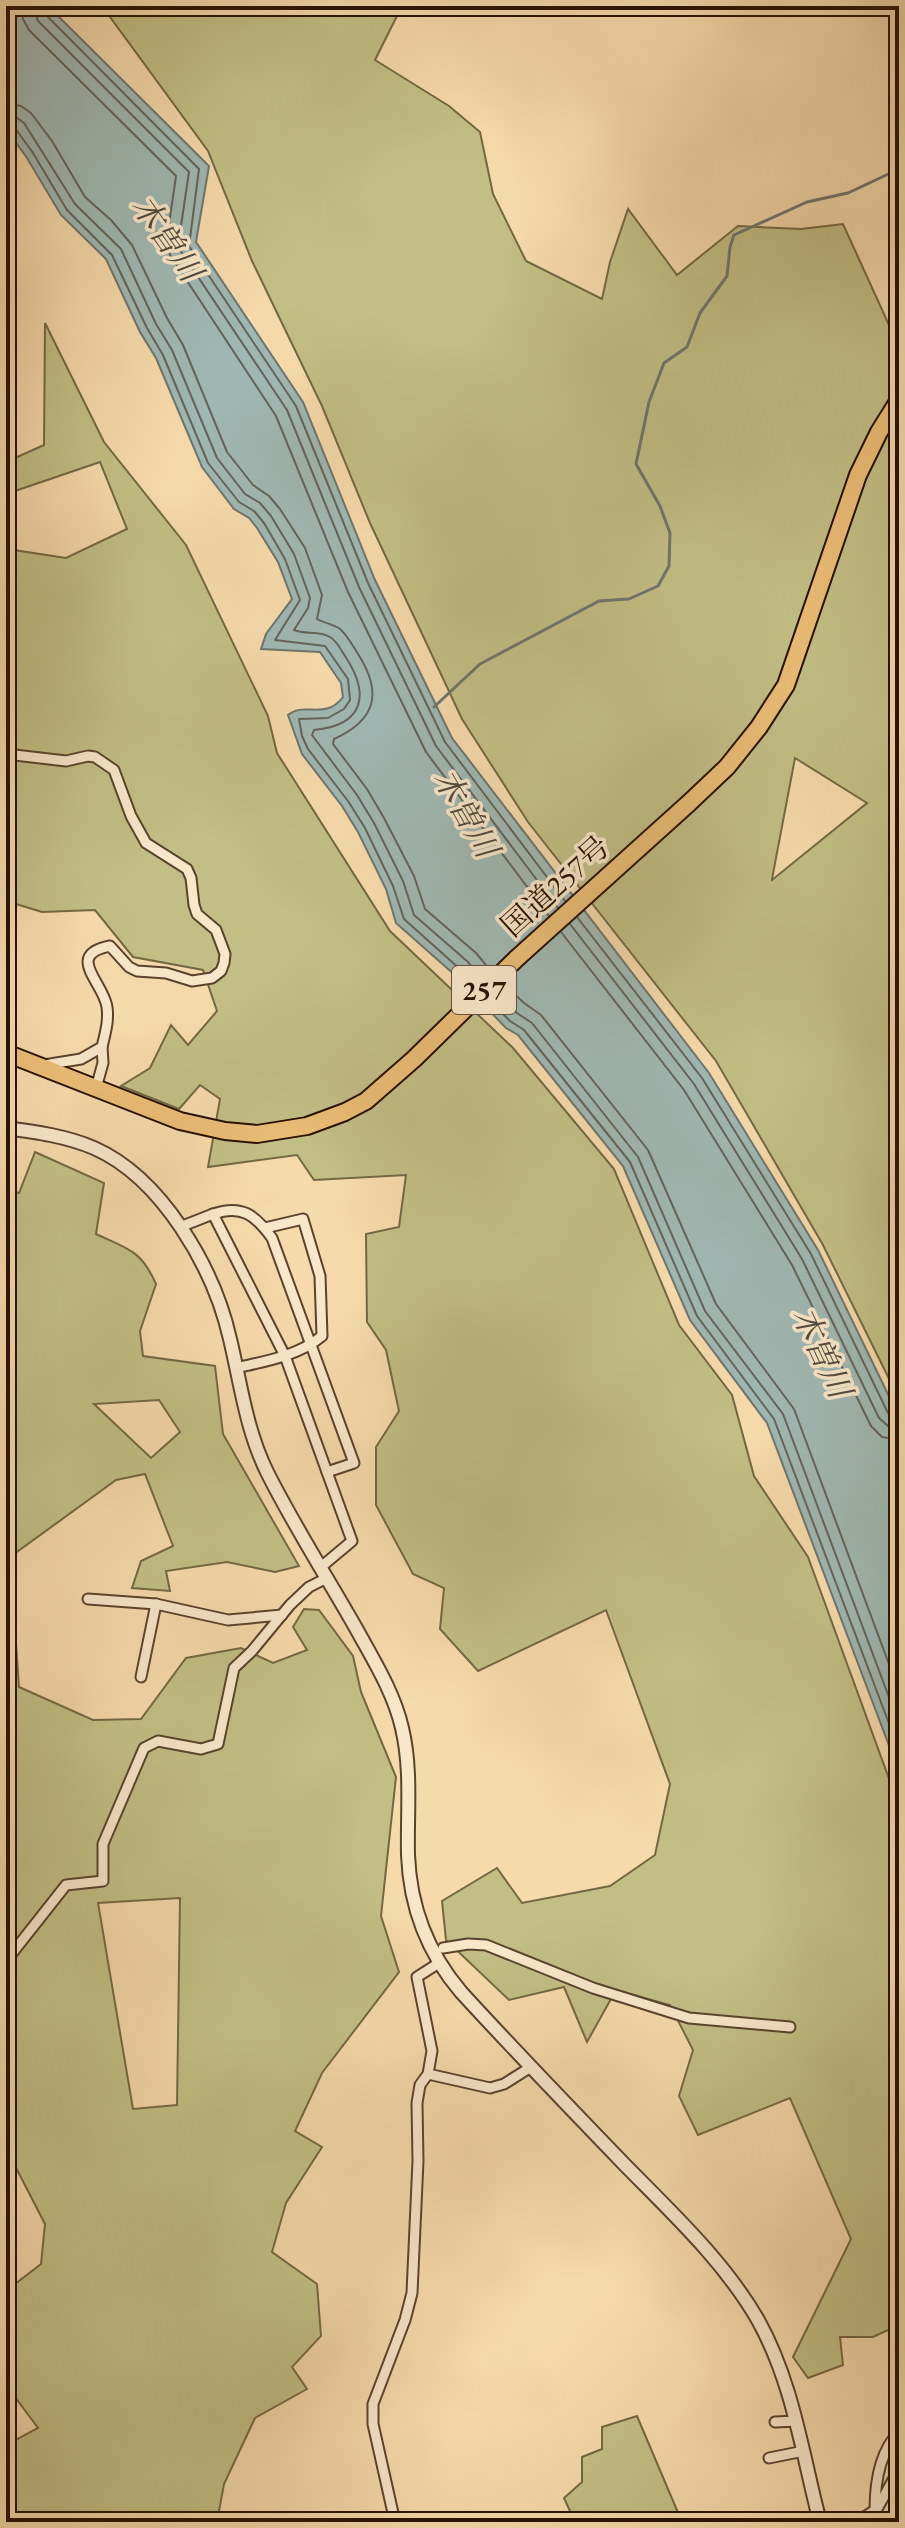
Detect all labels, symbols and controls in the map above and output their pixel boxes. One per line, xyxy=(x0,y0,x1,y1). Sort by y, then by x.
water label: 木曽川 xyxy=(122,187,213,292)
water label: 木曽川 xyxy=(424,761,510,868)
street label: 国道257号 xyxy=(492,827,618,945)
road number: 257 xyxy=(452,966,516,1014)
water label: 木曽川 xyxy=(783,1300,863,1407)

